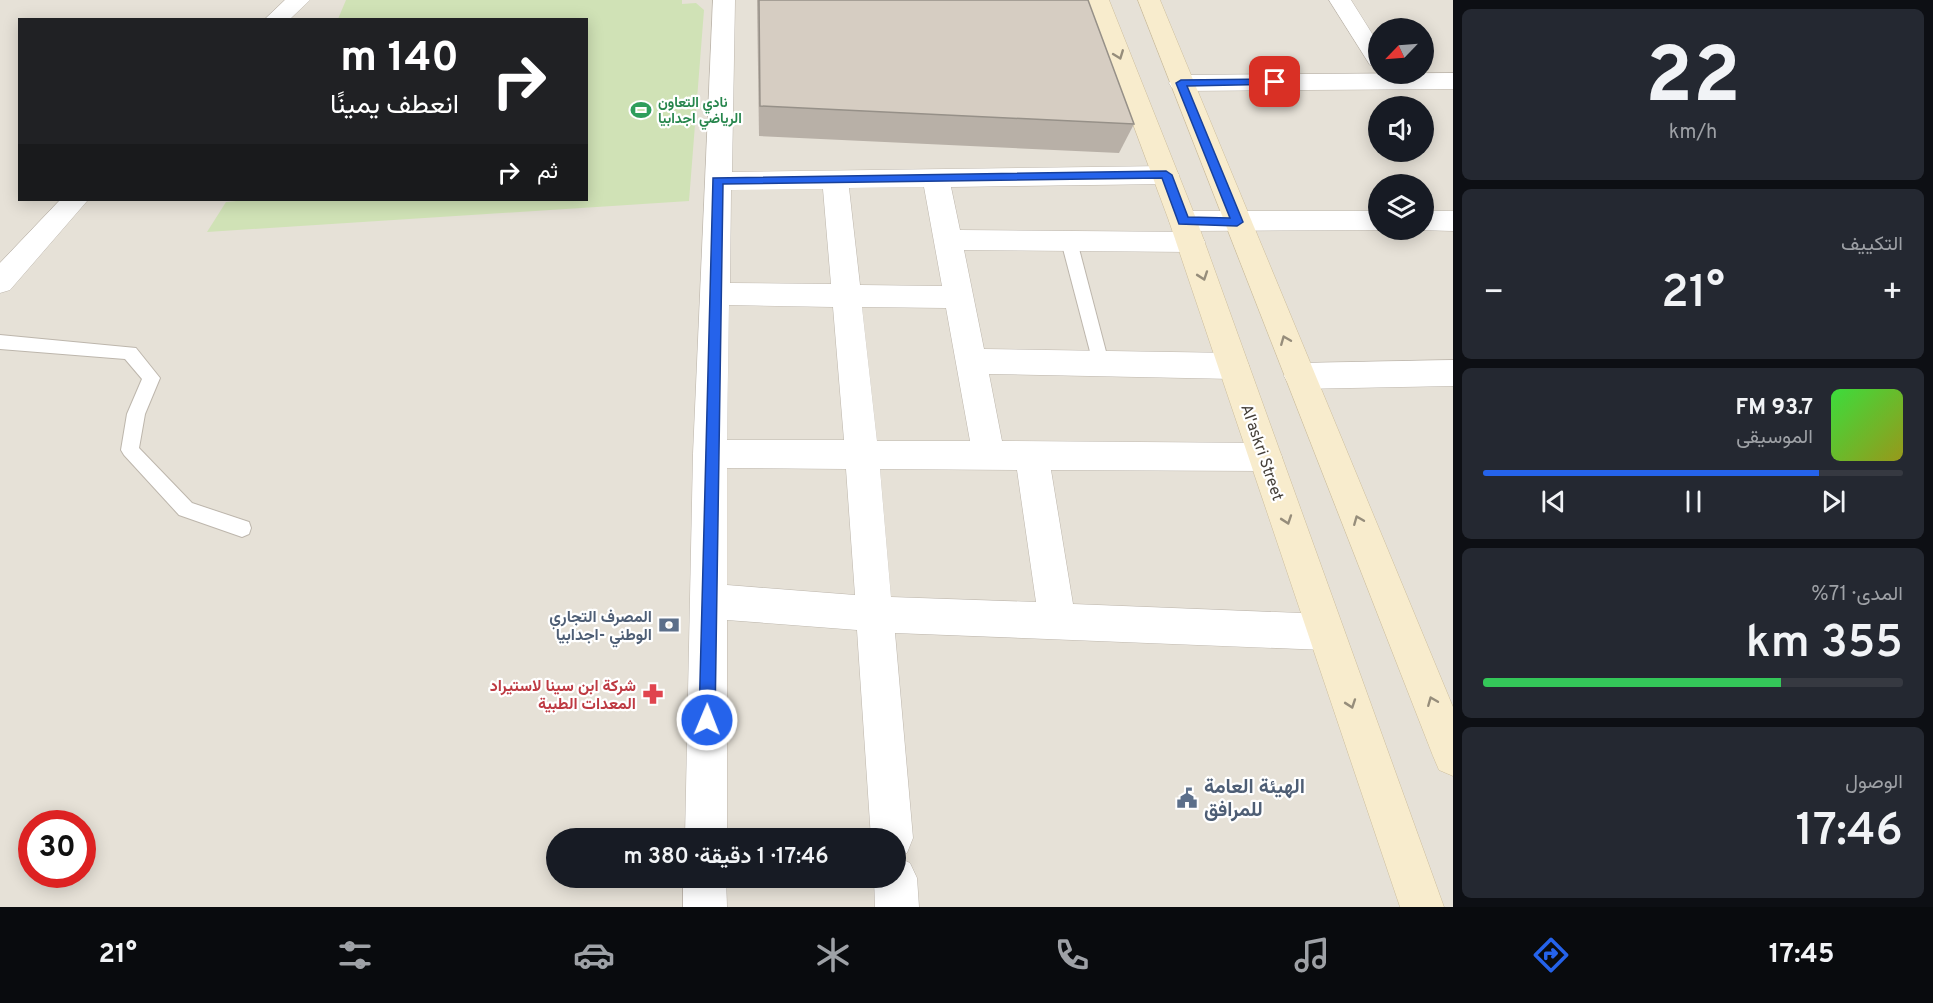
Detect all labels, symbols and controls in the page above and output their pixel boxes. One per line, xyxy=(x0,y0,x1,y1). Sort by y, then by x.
north arrow xyxy=(1368,18,1434,84)
map controls xyxy=(1368,18,1434,240)
text: 22 xyxy=(1645,31,1741,130)
text: 140 m xyxy=(340,33,459,86)
icon: right xyxy=(480,42,558,120)
one-way arrow xyxy=(1112,48,1124,59)
pin xyxy=(1249,56,1300,107)
icon: arrive xyxy=(1258,65,1291,98)
text: انعطف يمينًا xyxy=(330,89,459,123)
place label: نادي التعاون الرياضي اجدابيا xyxy=(658,95,742,130)
button: sound xyxy=(1368,96,1434,162)
sports icon: نادي التعاون الرياضي اجدابيا xyxy=(629,98,653,122)
text: km/h xyxy=(1669,120,1717,146)
icon: right xyxy=(492,156,525,189)
text: ثم xyxy=(537,159,558,186)
button: layers xyxy=(1368,174,1434,240)
text: التكييف xyxy=(1841,232,1903,258)
text: 21° xyxy=(1661,266,1725,323)
one-way arrow xyxy=(1195,270,1208,281)
text: − xyxy=(1483,273,1504,315)
text: + xyxy=(1882,273,1903,315)
one-way arrow xyxy=(1280,335,1292,346)
text: 93.7 FM xyxy=(1736,395,1813,422)
street label: Al'askri Street xyxy=(1235,402,1287,504)
text: الموسيقى xyxy=(1736,425,1813,451)
icon: previous xyxy=(1537,485,1570,518)
icon: pause xyxy=(1677,485,1710,518)
icon: next xyxy=(1817,485,1850,518)
one-way arrow xyxy=(1279,514,1292,525)
one-way arrow xyxy=(1353,516,1365,527)
text: المدى · 71% xyxy=(1811,582,1903,608)
place label: المصرف التجاري الوطني -اجدابيا xyxy=(549,608,652,648)
bank icon: المصرف التجاري الوطني -اجدابيا xyxy=(657,613,681,637)
text: 355 km xyxy=(1746,616,1903,673)
place label: شركة ابن سينا لاستيراد المعدات الطبية xyxy=(490,677,636,715)
pharmacy icon: شركة ابن سينا لاستيراد المعدات الطبية xyxy=(641,682,665,706)
position arrow xyxy=(675,688,739,752)
one-way arrow xyxy=(1426,696,1439,707)
one-way arrow xyxy=(1343,699,1356,709)
text: الوصول xyxy=(1845,770,1903,796)
place label: الهيئة العامة للمرافق xyxy=(1204,775,1305,824)
public building icon: الهيئة العامة للمرافق xyxy=(1175,786,1199,810)
text: 17:46 xyxy=(1796,804,1903,861)
speed limit sign: 30 xyxy=(18,810,96,888)
text: 17:46 · 1 دقيقة · 380 m xyxy=(623,844,829,871)
icon: filters xyxy=(334,934,376,976)
icon: car xyxy=(573,934,615,976)
icon: climate xyxy=(812,934,854,976)
icon: phone xyxy=(1051,934,1093,976)
icon: music xyxy=(1291,934,1333,976)
icon: directions xyxy=(1530,934,1572,976)
text: 21° xyxy=(99,938,137,972)
text: 17:45 xyxy=(1769,938,1834,972)

